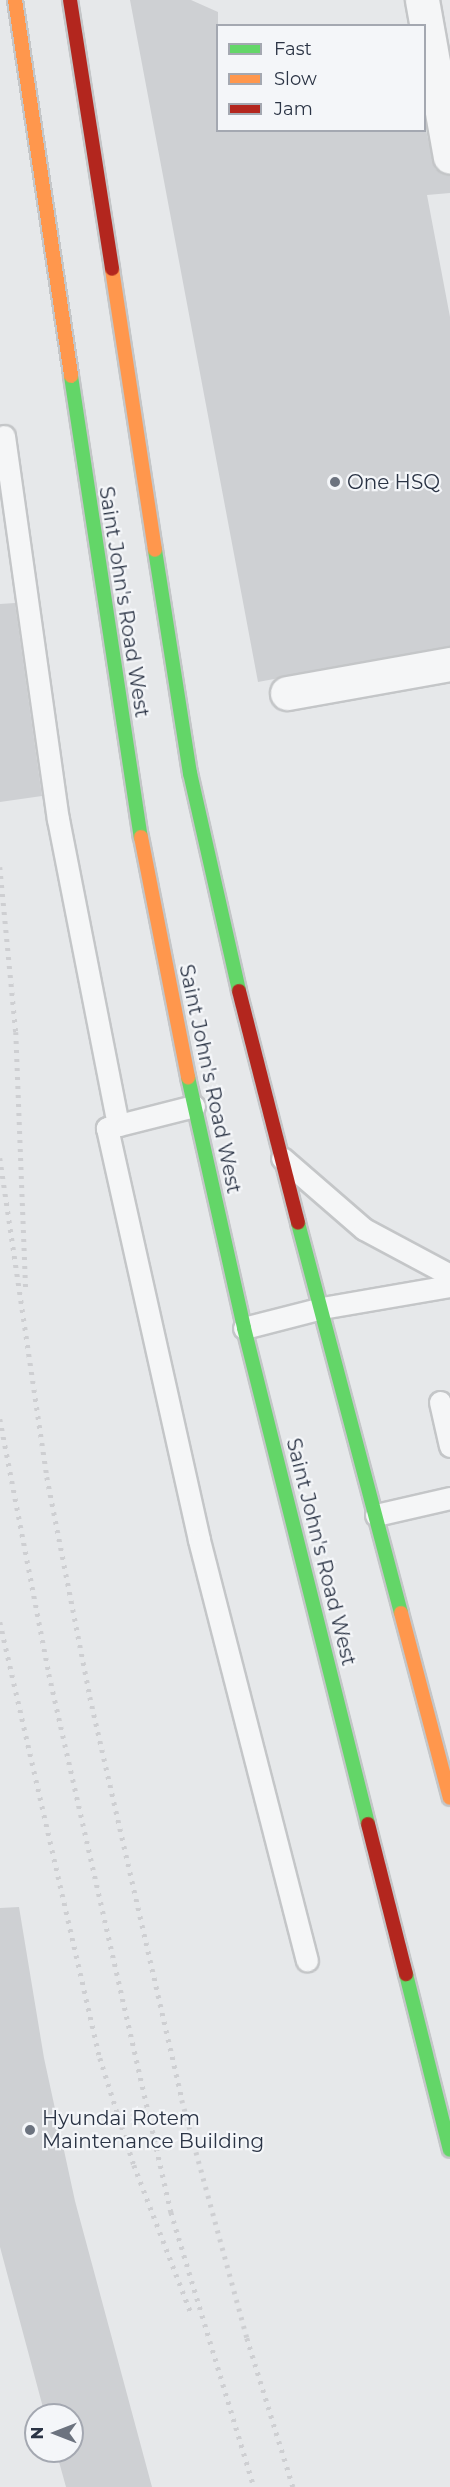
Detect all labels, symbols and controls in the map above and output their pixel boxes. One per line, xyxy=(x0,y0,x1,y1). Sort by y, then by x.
legend xyxy=(216,24,426,132)
text: Fast xyxy=(274,38,312,60)
text: Slow xyxy=(274,68,317,90)
text: Jam xyxy=(274,98,313,120)
place label: One HSQ xyxy=(347,470,440,494)
marker: One HSQ xyxy=(328,475,342,489)
street label: Saint John's Road West xyxy=(94,485,154,719)
street label: Saint John's Road West xyxy=(174,962,246,1196)
street label: Saint John's Road West xyxy=(281,1436,361,1668)
place label: Hyundai Rotem Maintenance Building xyxy=(42,2106,264,2153)
marker: Hyundai Rotem Maintenance Building xyxy=(23,2123,37,2137)
north arrow xyxy=(24,2403,84,2463)
text: N xyxy=(28,2427,47,2439)

